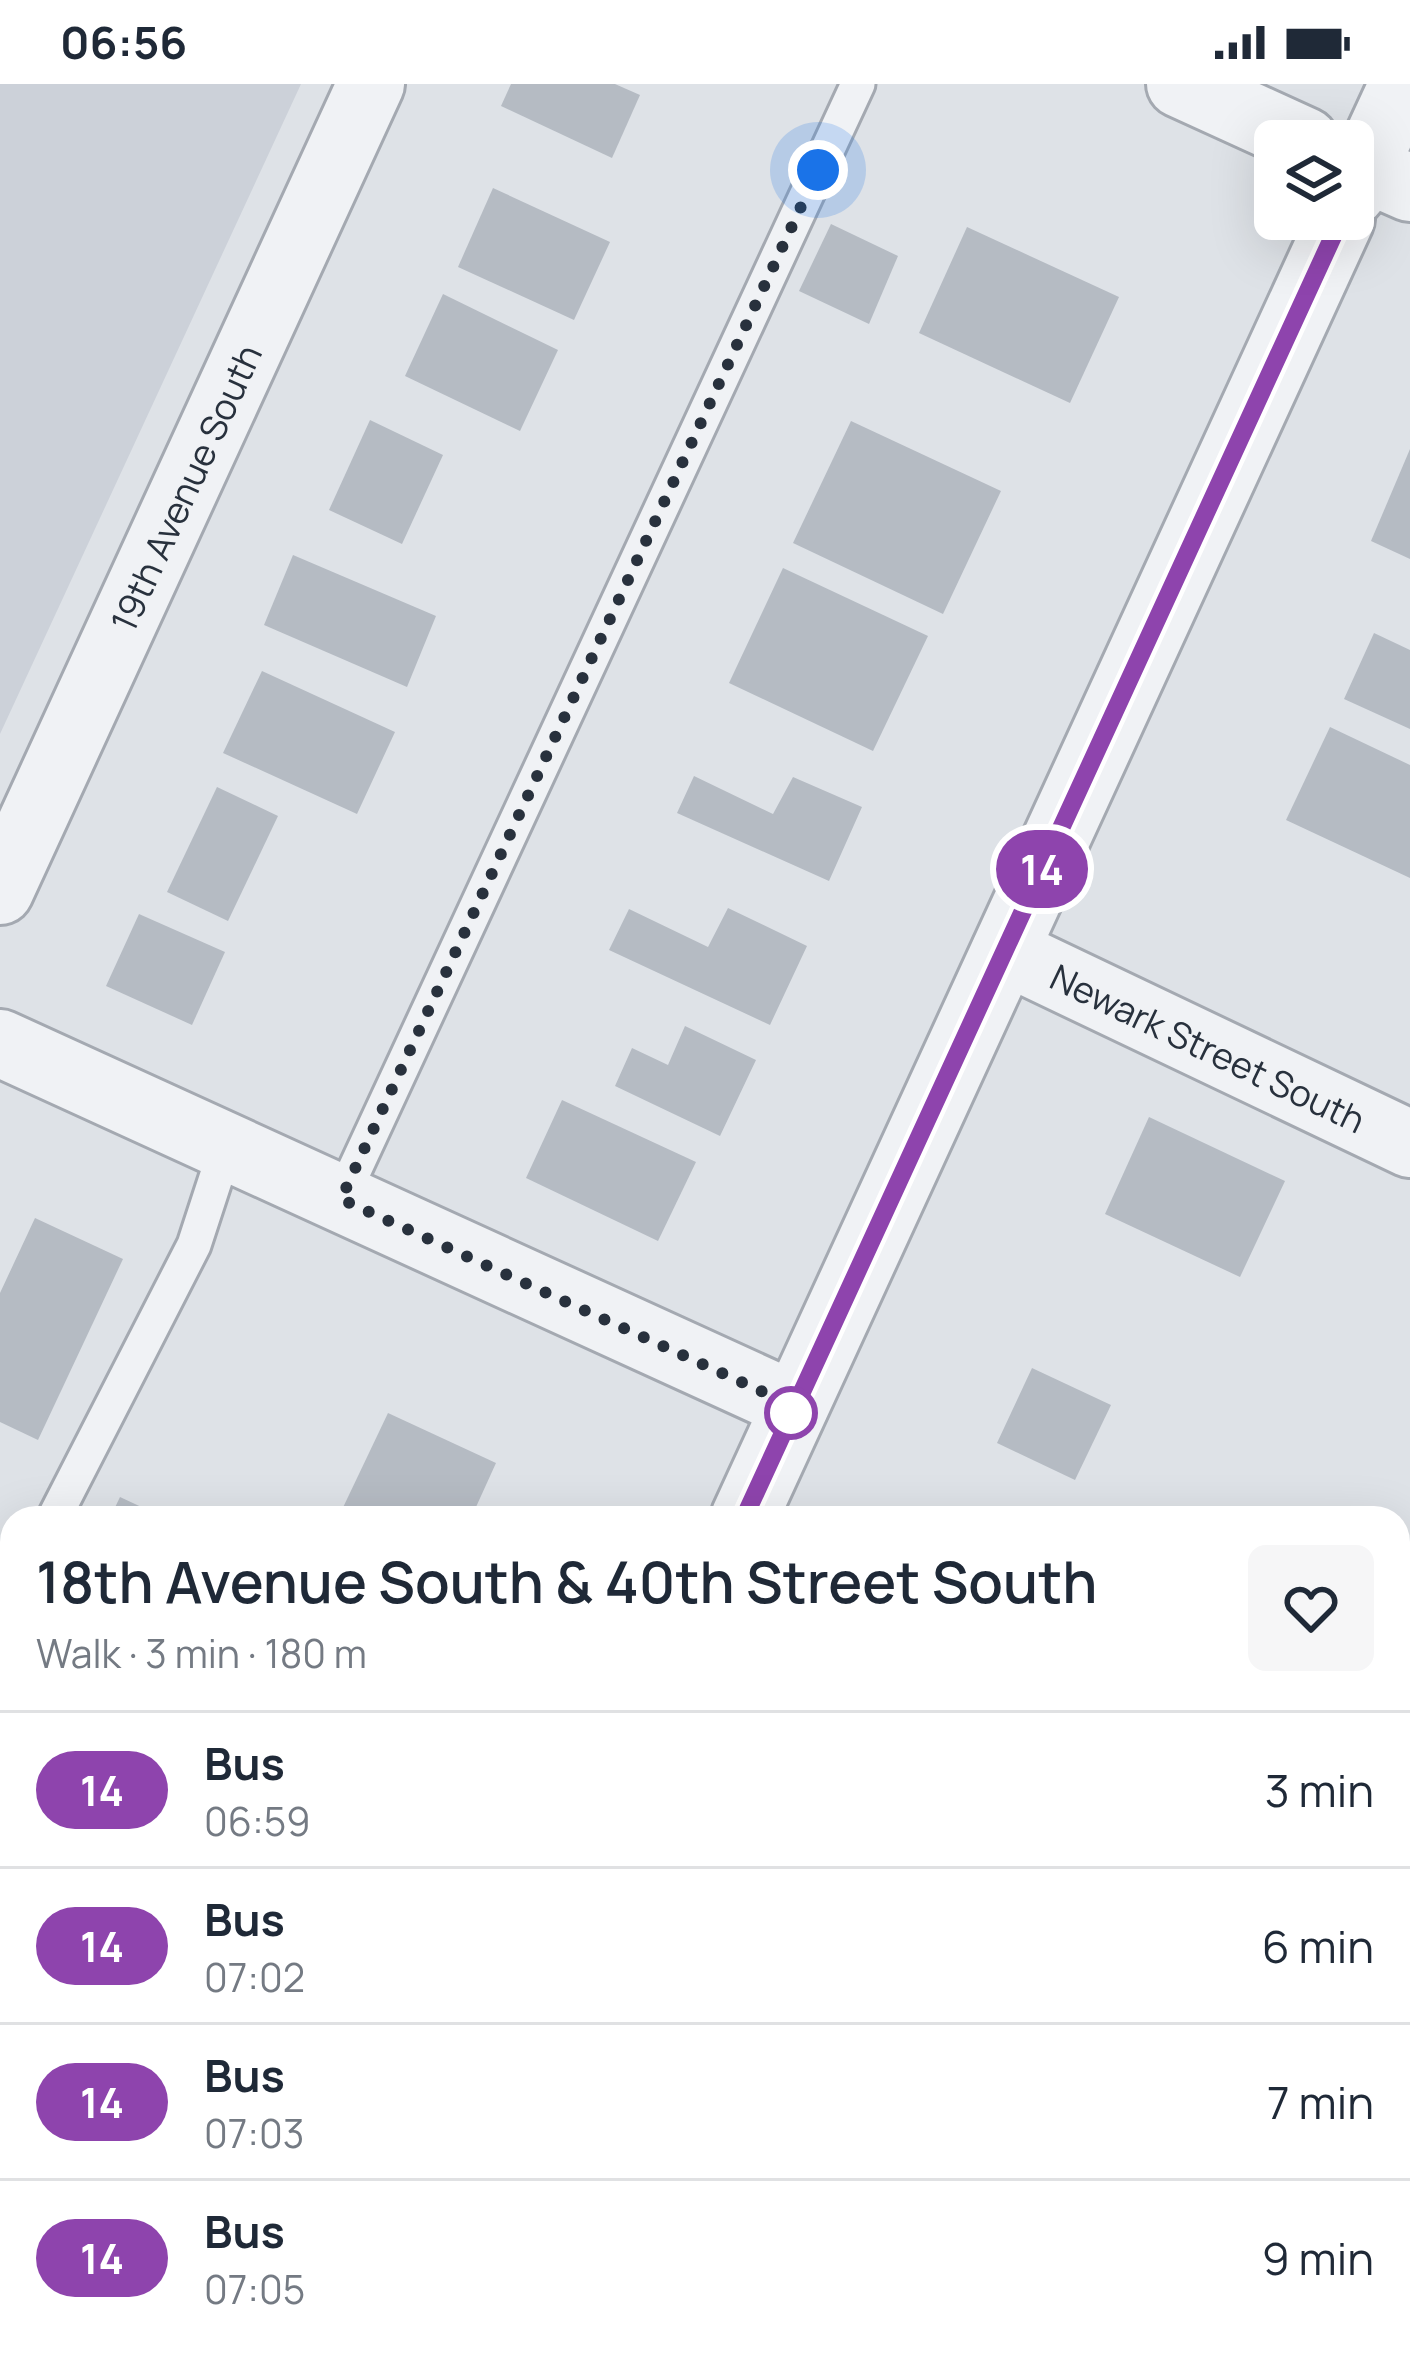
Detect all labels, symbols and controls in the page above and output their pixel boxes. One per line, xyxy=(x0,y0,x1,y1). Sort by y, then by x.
text: 06:56 xyxy=(60,11,187,73)
map controls xyxy=(1254,120,1374,240)
button: layers xyxy=(1254,120,1374,240)
your location xyxy=(788,140,848,200)
street label: 19th Avenue South xyxy=(98,336,273,639)
line badge: 14 xyxy=(988,830,1096,908)
text: 14 xyxy=(1020,840,1064,898)
street label: Newark Street South xyxy=(1043,952,1374,1144)
unlabelled marker xyxy=(766,1388,816,1438)
text: 18th Avenue South & 40th Street South xyxy=(36,1542,1097,1620)
button: heart xyxy=(1248,1545,1374,1671)
text: Walk · 3 min · 180 m xyxy=(36,1626,367,1680)
text: Bus xyxy=(204,1732,285,1794)
text: 3 min xyxy=(1265,1759,1374,1821)
text: 14 xyxy=(80,1761,124,1819)
text: 06:59 xyxy=(204,1794,310,1848)
text: Bus xyxy=(204,1888,285,1950)
text: 6 min xyxy=(1262,1915,1374,1977)
text: 14 xyxy=(80,1917,124,1975)
text: 07:02 xyxy=(204,1950,305,2004)
text: Bus xyxy=(204,2044,285,2106)
text: 7 min xyxy=(1267,2071,1374,2133)
text: 14 xyxy=(80,2073,124,2131)
text: 07:03 xyxy=(204,2106,304,2160)
text: Bus xyxy=(204,2200,285,2262)
text: 9 min xyxy=(1262,2227,1374,2289)
text: 14 xyxy=(80,2229,124,2287)
text: 07:05 xyxy=(204,2262,305,2316)

